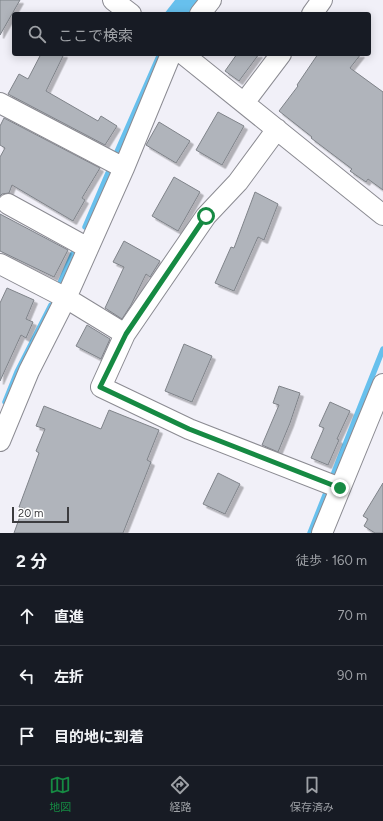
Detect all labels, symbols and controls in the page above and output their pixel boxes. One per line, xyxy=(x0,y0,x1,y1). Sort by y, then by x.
search box xyxy=(12,12,371,56)
icon: search xyxy=(26,23,48,45)
text: ここで検索 xyxy=(58,27,133,45)
route start xyxy=(197,207,215,225)
route end xyxy=(331,479,349,497)
scale bar xyxy=(12,505,69,524)
text: 20 m xyxy=(18,507,43,520)
text: 2 分 xyxy=(16,551,47,571)
text: 徒歩 · 160 m xyxy=(296,553,367,568)
icon: ahead xyxy=(16,605,38,627)
text: 直進 xyxy=(54,608,84,626)
text: 70 m xyxy=(337,608,367,623)
icon: left xyxy=(16,665,38,687)
text: 左折 xyxy=(54,668,84,686)
text: 90 m xyxy=(337,668,367,683)
icon: arrive xyxy=(16,725,38,747)
text: 目的地に到着 xyxy=(54,728,144,746)
tab: 地図 xyxy=(49,774,71,814)
tab: 経路 xyxy=(169,774,191,814)
tab: 保存済み xyxy=(290,774,334,814)

